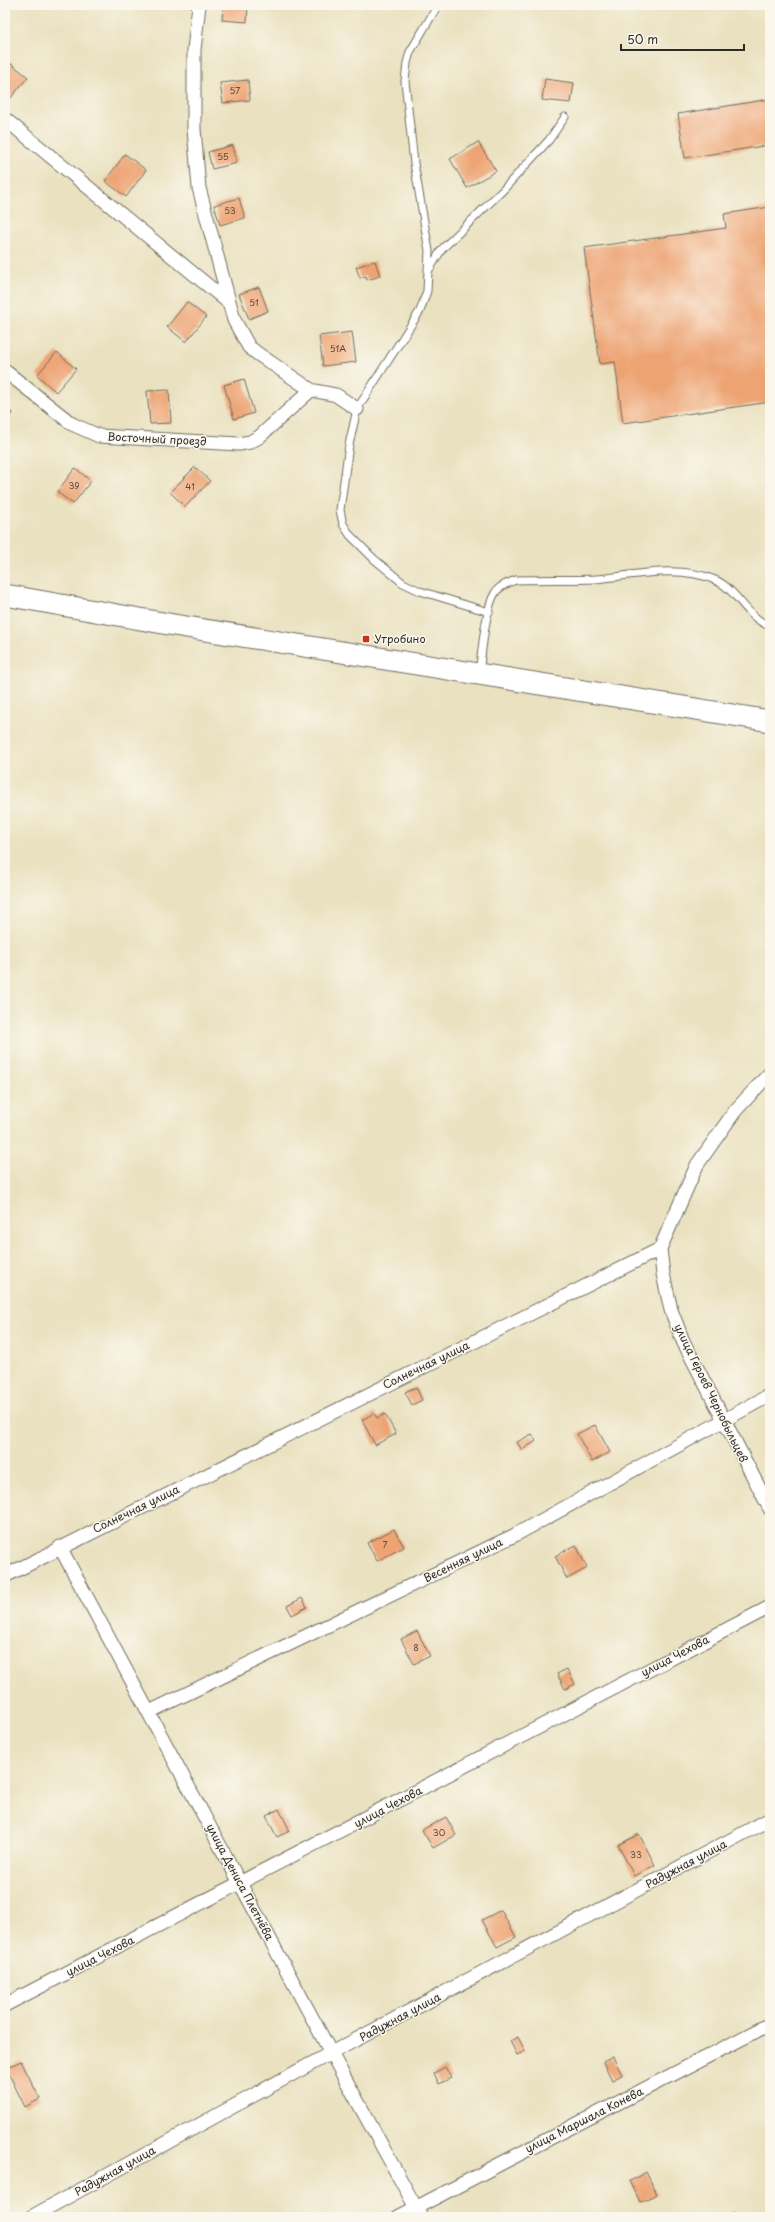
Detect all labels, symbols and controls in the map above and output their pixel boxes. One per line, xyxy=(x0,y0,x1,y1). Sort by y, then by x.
scale bar xyxy=(621,26,744,52)
text: 50 m xyxy=(627,30,658,48)
house number: 57 xyxy=(230,83,240,97)
house number: 55 xyxy=(217,149,229,163)
house number: 53 xyxy=(224,203,236,217)
house number: 51 xyxy=(249,295,259,309)
house number: 51А xyxy=(330,341,346,355)
street label: Восточный проезд xyxy=(107,427,207,450)
house number: 39 xyxy=(68,478,80,492)
house number: 41 xyxy=(185,479,195,493)
place label: Утробино xyxy=(374,630,426,647)
marker: Утробино xyxy=(361,634,371,644)
street label: улица Героев Чернобыльцев xyxy=(670,1321,752,1465)
street label: Солнечная улица xyxy=(380,1336,472,1393)
street label: Солнечная улица xyxy=(90,1480,182,1537)
street label: Весенняя улица xyxy=(420,1533,505,1586)
house number: 7 xyxy=(382,1537,388,1551)
street label: улица Чехова xyxy=(638,1630,712,1681)
house number: 8 xyxy=(413,1640,419,1654)
street label: улица Чехова xyxy=(351,1781,425,1832)
street label: улица Дениса Плетнёва xyxy=(202,1820,279,1943)
house number: 30 xyxy=(433,1825,446,1839)
street label: Радужная улица xyxy=(642,1835,730,1892)
house number: 33 xyxy=(630,1847,642,1861)
street label: улица Чехова xyxy=(63,1931,137,1980)
street label: Радужная улица xyxy=(356,1988,444,2045)
street label: улица Маршала Конева xyxy=(522,2082,646,2157)
street label: Радужная улица xyxy=(71,2141,158,2200)

